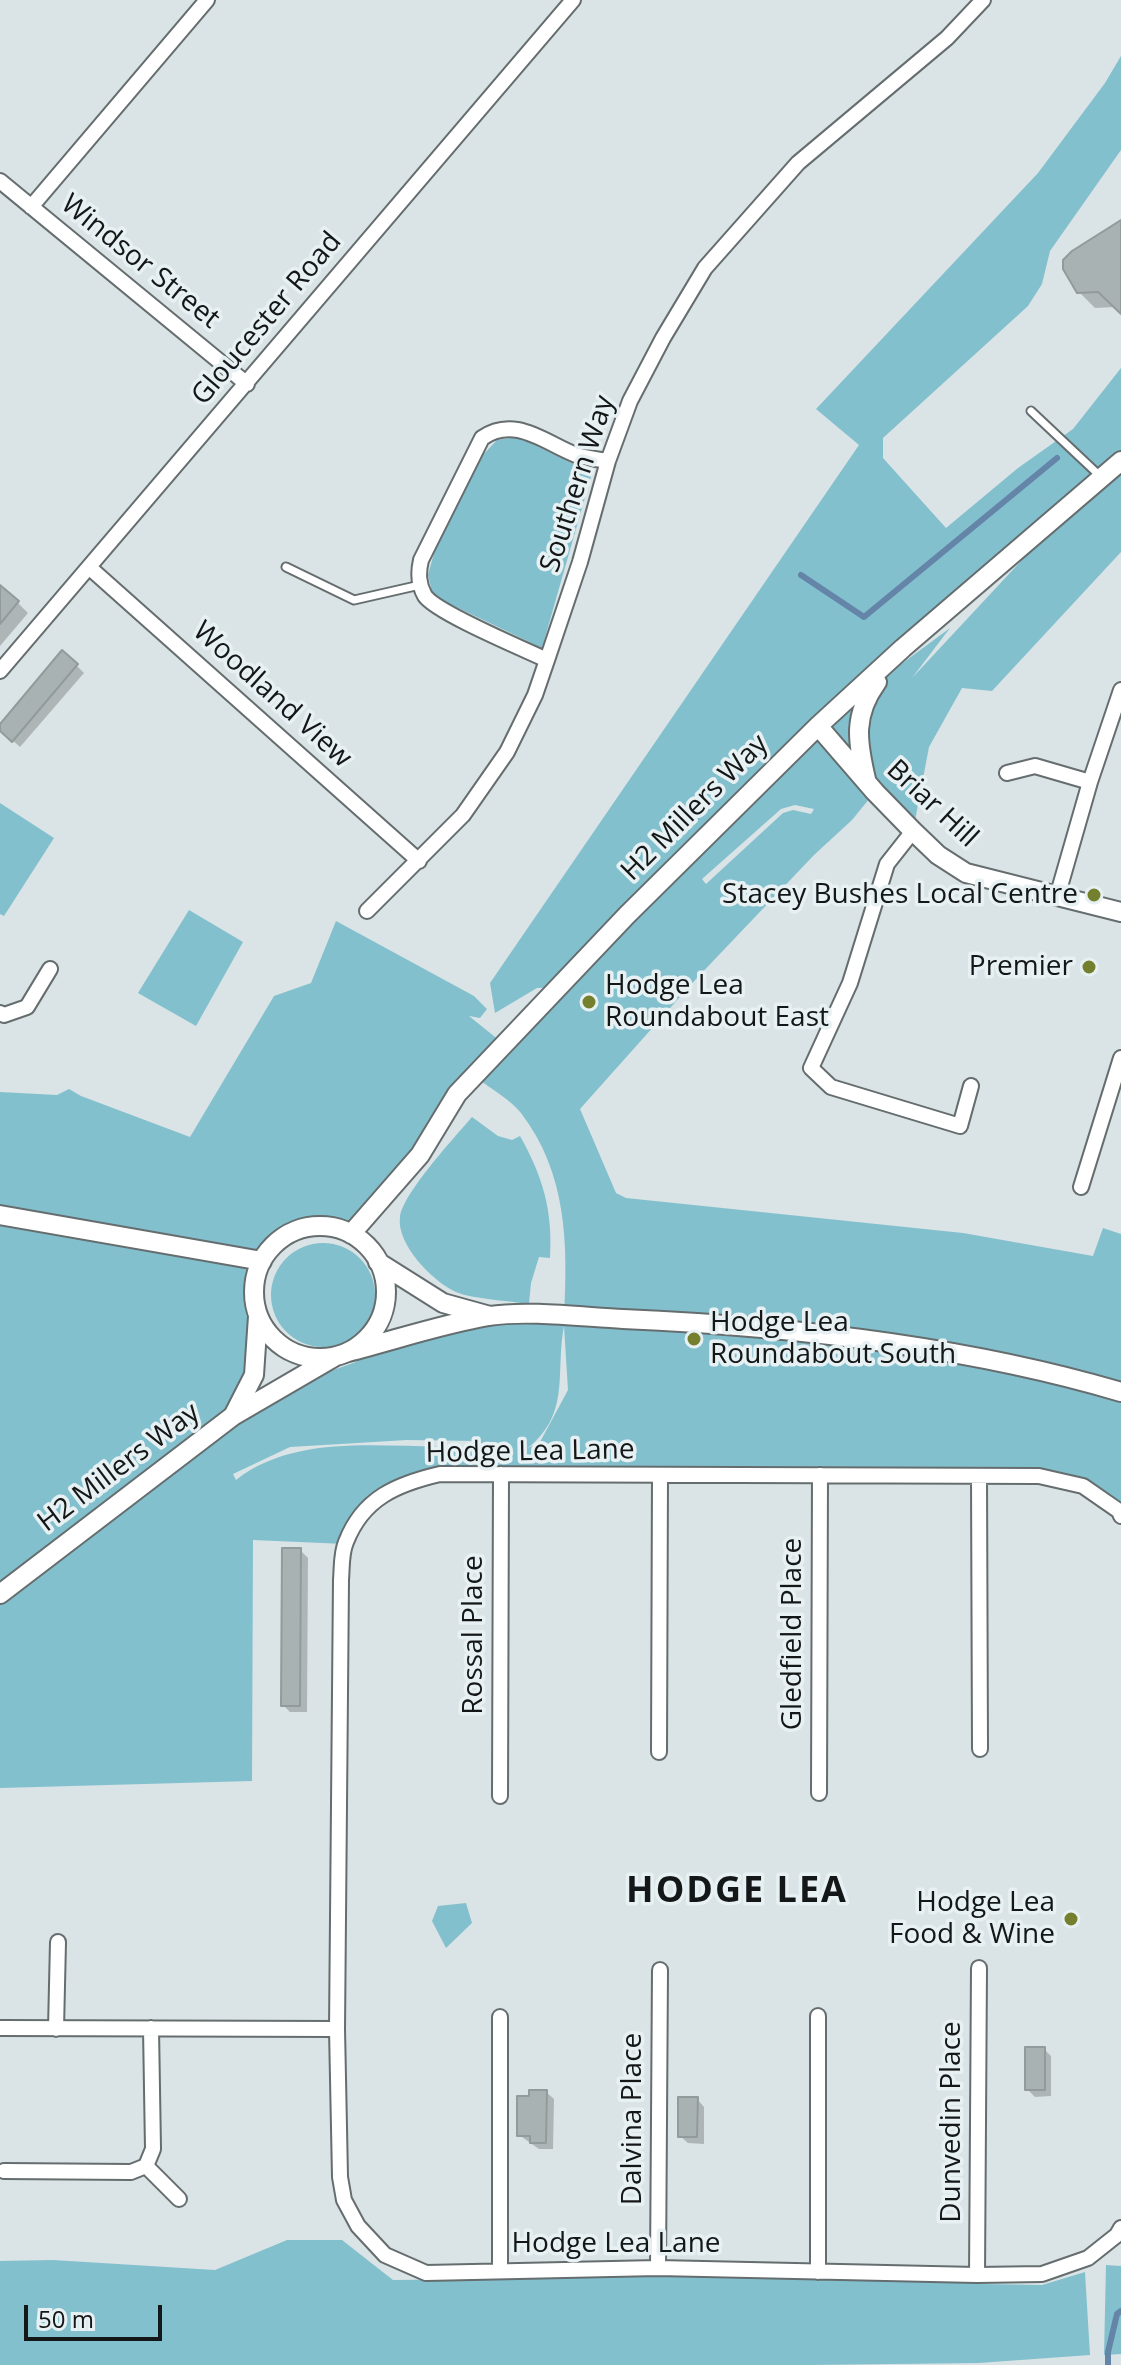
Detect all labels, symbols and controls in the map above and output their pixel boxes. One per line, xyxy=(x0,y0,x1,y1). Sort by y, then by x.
street label: Windsor Street xyxy=(54,188,226,336)
street label: Gloucester Road xyxy=(185,226,349,412)
street label: Southern Way xyxy=(534,392,622,576)
street label: Woodland View xyxy=(186,615,358,775)
street label: H2 Millers Way xyxy=(615,728,775,888)
street label: Briar Hill xyxy=(879,753,985,855)
place label: Stacey Bushes Local Centre xyxy=(722,878,1078,912)
marker: Stacey Bushes Local Centre xyxy=(1085,886,1103,904)
place label: Premier xyxy=(969,950,1073,984)
marker: Premier xyxy=(1080,958,1098,976)
place label: Hodge Lea Roundabout East xyxy=(605,969,829,1035)
marker: Hodge Lea Roundabout East xyxy=(580,993,598,1011)
place label: Hodge Lea Roundabout South xyxy=(710,1306,956,1372)
marker: Hodge Lea Roundabout South xyxy=(685,1330,703,1348)
street label: H2 Millers Way xyxy=(32,1396,206,1540)
street label: Hodge Lea Lane xyxy=(425,1433,635,1471)
street label: Gledfield Place xyxy=(776,1538,810,1730)
street label: Rossal Place xyxy=(457,1555,491,1715)
district label: HODGE LEA xyxy=(626,1870,848,1914)
place label: Hodge Lea Food & Wine xyxy=(889,1886,1055,1952)
marker: Hodge Lea Food & Wine xyxy=(1062,1910,1080,1928)
street label: Dunvedin Place xyxy=(935,2021,969,2223)
street label: Dalvina Place xyxy=(616,2033,650,2205)
street label: Hodge Lea Lane xyxy=(511,2227,721,2261)
scale bar xyxy=(28,2289,166,2339)
text: 50 m xyxy=(38,2302,94,2335)

